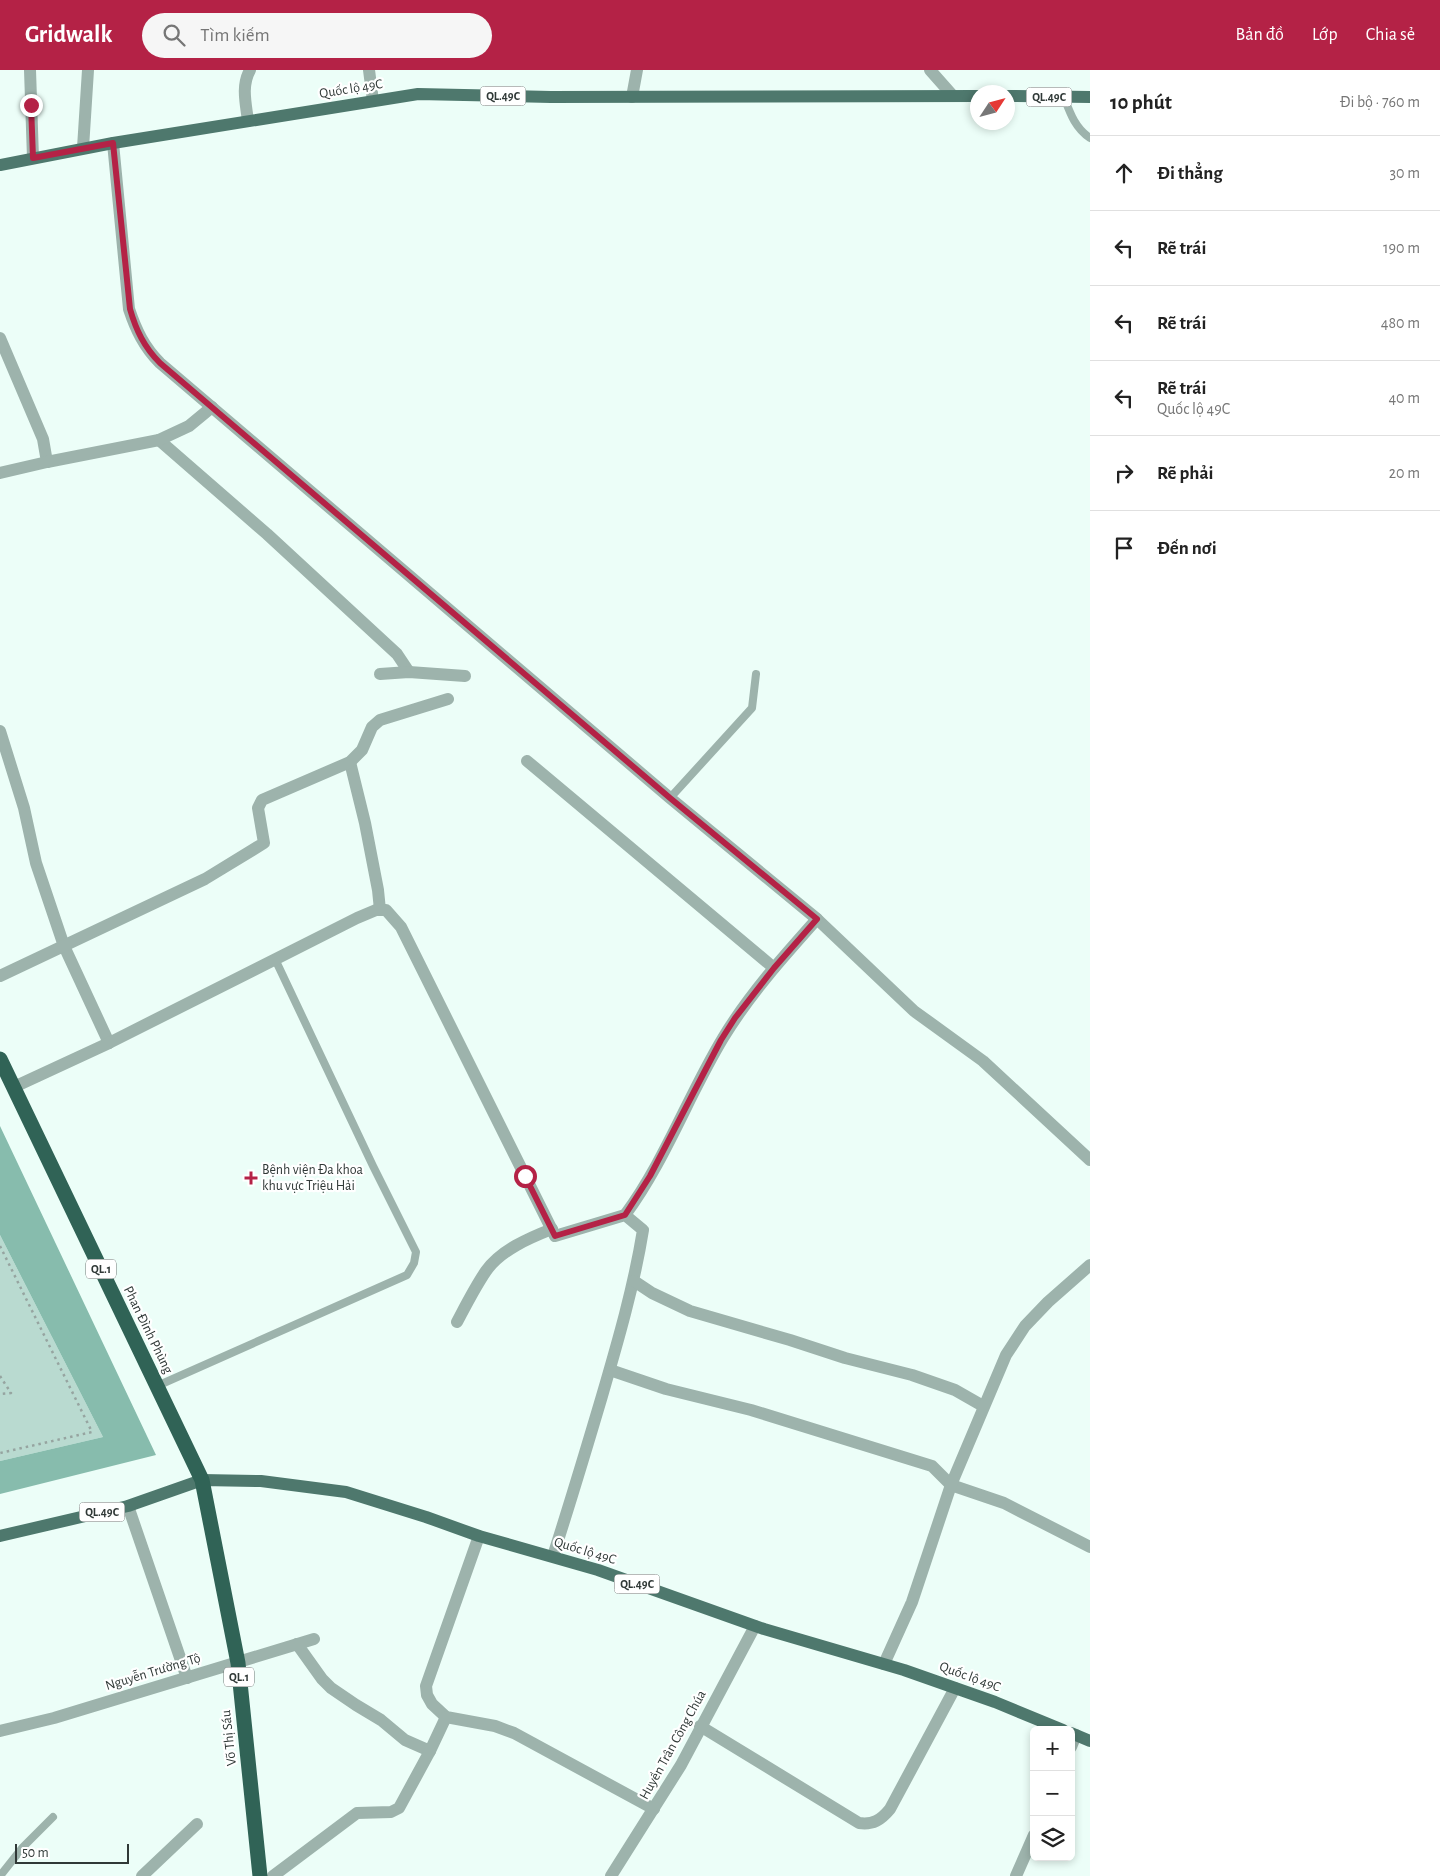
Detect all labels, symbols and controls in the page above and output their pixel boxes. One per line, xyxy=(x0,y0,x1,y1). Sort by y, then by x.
search box xyxy=(142,13,492,58)
icon: search xyxy=(160,21,188,49)
text: Gridwalk xyxy=(25,23,112,47)
text: Tìm kiếm xyxy=(200,26,270,45)
text: Bản đồ xyxy=(1236,26,1284,44)
text: Lớp xyxy=(1312,26,1338,44)
text: Chia sẻ xyxy=(1366,26,1415,44)
street label: Quốc lộ 49C xyxy=(318,76,384,101)
north arrow xyxy=(970,85,1015,130)
road number: QL.49C xyxy=(480,86,526,106)
road number: QL.49C xyxy=(1026,88,1072,106)
text: 10 phút xyxy=(1110,92,1172,113)
route end xyxy=(20,94,43,117)
text: Đi bộ · 760 m xyxy=(1340,94,1420,110)
icon: ahead xyxy=(1110,159,1138,187)
text: Đi thẳng xyxy=(1157,164,1223,183)
text: 30 m xyxy=(1390,165,1420,181)
icon: left xyxy=(1110,234,1138,262)
text: Rẽ trái xyxy=(1157,239,1206,258)
text: 190 m xyxy=(1383,240,1420,256)
icon: left xyxy=(1110,309,1138,337)
text: Rẽ trái xyxy=(1157,314,1206,333)
text: 480 m xyxy=(1381,315,1420,331)
text: Rẽ trái xyxy=(1157,379,1206,398)
icon: left xyxy=(1110,384,1138,412)
text: 40 m xyxy=(1388,390,1420,406)
text: Quốc lộ 49C xyxy=(1157,401,1230,417)
icon: right xyxy=(1110,459,1138,487)
text: Rẽ phải xyxy=(1157,464,1214,483)
text: 20 m xyxy=(1389,465,1420,481)
icon: arrive xyxy=(1110,534,1138,562)
text: Đến nơi xyxy=(1157,539,1217,558)
place label: Bệnh viện Đa khoa khu vực Triệu Hải xyxy=(262,1163,364,1193)
route start xyxy=(514,1165,537,1188)
marker: Bệnh viện Đa khoa khu vực Triệu Hải xyxy=(244,1171,258,1185)
road number: QL.1 xyxy=(86,1260,116,1278)
street label: Phan Đình Phùng xyxy=(121,1284,175,1376)
road number: QL.49C xyxy=(80,1502,124,1521)
street label: Quốc lộ 49C xyxy=(552,1534,618,1567)
road number: QL.49C xyxy=(614,1575,660,1594)
street label: Nguyễn Trường Tộ xyxy=(103,1649,202,1693)
street label: Quốc lộ 49C xyxy=(938,1659,1003,1695)
road number: QL.1 xyxy=(224,1668,254,1686)
street label: Huyền Trân Công Chúa xyxy=(636,1687,709,1802)
street label: Võ Thị Sáu xyxy=(219,1709,239,1767)
map controls xyxy=(1030,1726,1075,1861)
button: + xyxy=(1030,1726,1075,1771)
button: − xyxy=(1030,1771,1075,1816)
button: layers xyxy=(1030,1816,1075,1861)
scale bar xyxy=(15,1841,129,1864)
text: 50 m xyxy=(22,1846,49,1860)

